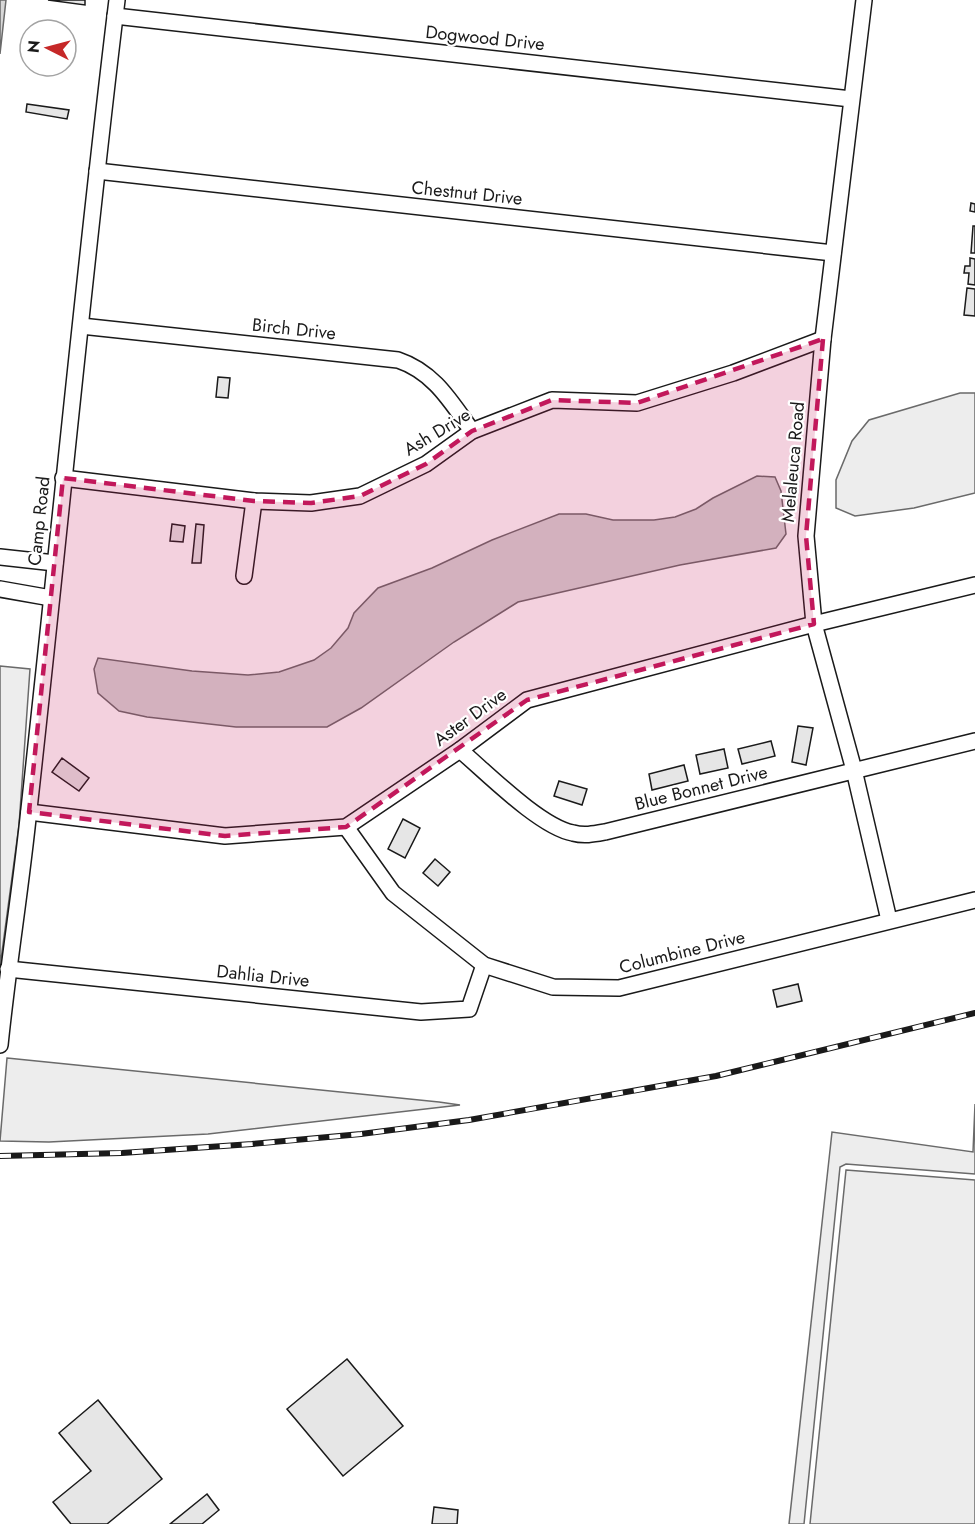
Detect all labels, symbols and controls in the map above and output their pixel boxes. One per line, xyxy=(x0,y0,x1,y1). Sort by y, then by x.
north arrow xyxy=(18,18,78,78)
street label: Dogwood Drive xyxy=(424,19,546,57)
text: N xyxy=(21,39,46,54)
street label: Chestnut Drive xyxy=(410,174,524,212)
street label: Birch Drive xyxy=(251,312,337,346)
street label: Melaleuca Road xyxy=(775,401,811,523)
street label: Ash Drive xyxy=(399,402,475,462)
street label: Camp Road xyxy=(21,475,57,567)
street label: Aster Drive xyxy=(428,682,512,752)
street label: Blue Bonnet Drive xyxy=(632,759,770,817)
street label: Columbine Drive xyxy=(616,924,748,980)
street label: Dahlia Drive xyxy=(215,958,311,994)

